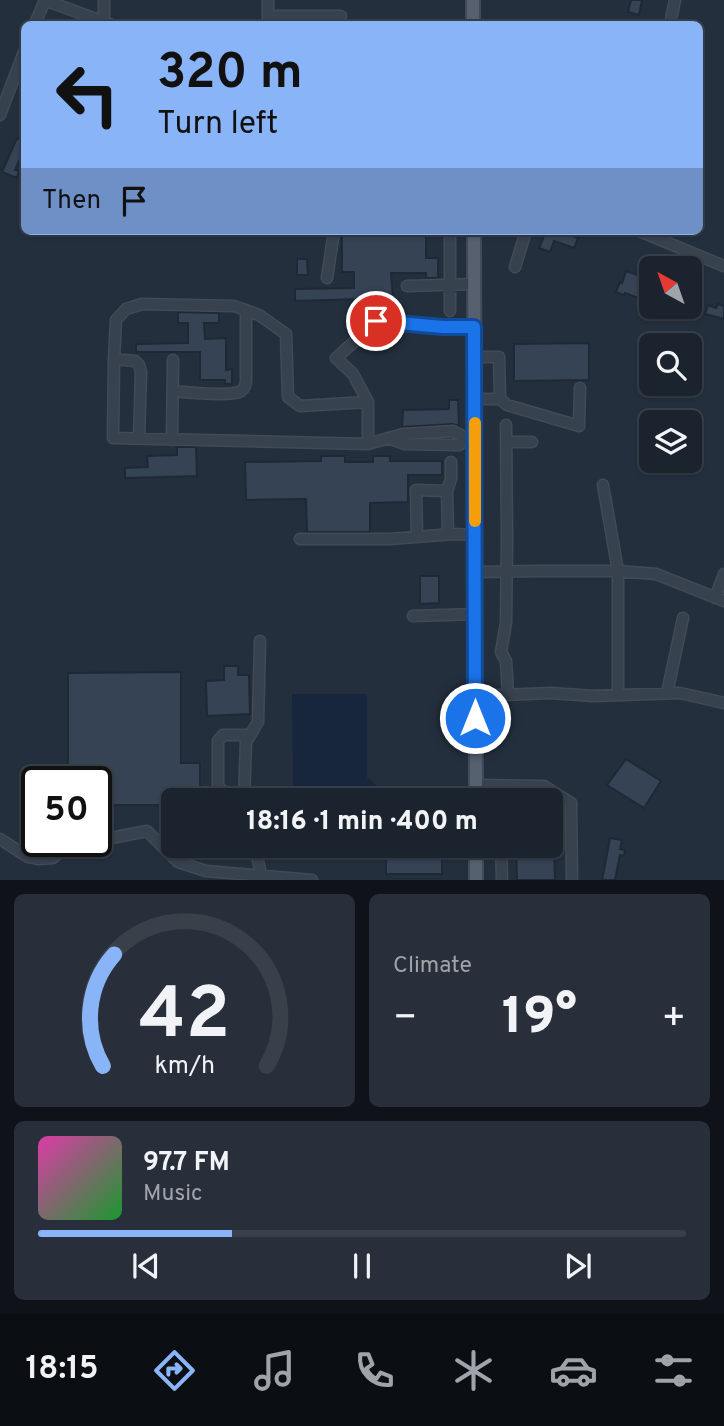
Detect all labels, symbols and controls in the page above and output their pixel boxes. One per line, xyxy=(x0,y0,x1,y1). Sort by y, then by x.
text: 320 m xyxy=(157,44,303,106)
icon: left xyxy=(42,49,133,140)
text: Turn left xyxy=(157,105,278,145)
icon: arrive xyxy=(115,182,153,220)
text: Then xyxy=(42,185,101,218)
north arrow xyxy=(639,256,702,318)
map controls xyxy=(639,256,702,473)
pin xyxy=(346,291,406,351)
icon: arrive xyxy=(357,302,395,340)
button: search xyxy=(639,333,702,396)
button: layers xyxy=(639,410,702,473)
position arrow xyxy=(438,681,512,755)
speed limit sign: 50 xyxy=(21,766,112,857)
text: 18:16 · 1 min · 400 m xyxy=(246,806,478,839)
text: Climate xyxy=(393,952,472,981)
text: 42 xyxy=(139,973,230,1065)
text: 19° xyxy=(502,986,577,1052)
text: − xyxy=(393,995,418,1044)
text: + xyxy=(661,995,686,1044)
text: km/h xyxy=(154,1051,215,1083)
text: 97.7 FM xyxy=(143,1147,230,1180)
text: Music xyxy=(143,1180,203,1209)
icon: previous xyxy=(127,1247,165,1285)
icon: pause xyxy=(343,1247,381,1285)
icon: next xyxy=(559,1247,597,1285)
icon: directions xyxy=(150,1346,199,1395)
icon: music xyxy=(250,1346,299,1395)
icon: phone xyxy=(350,1346,399,1395)
icon: climate xyxy=(449,1346,498,1395)
icon: car xyxy=(549,1346,598,1395)
icon: filters xyxy=(649,1346,698,1395)
text: 18:15 xyxy=(25,1350,99,1390)

